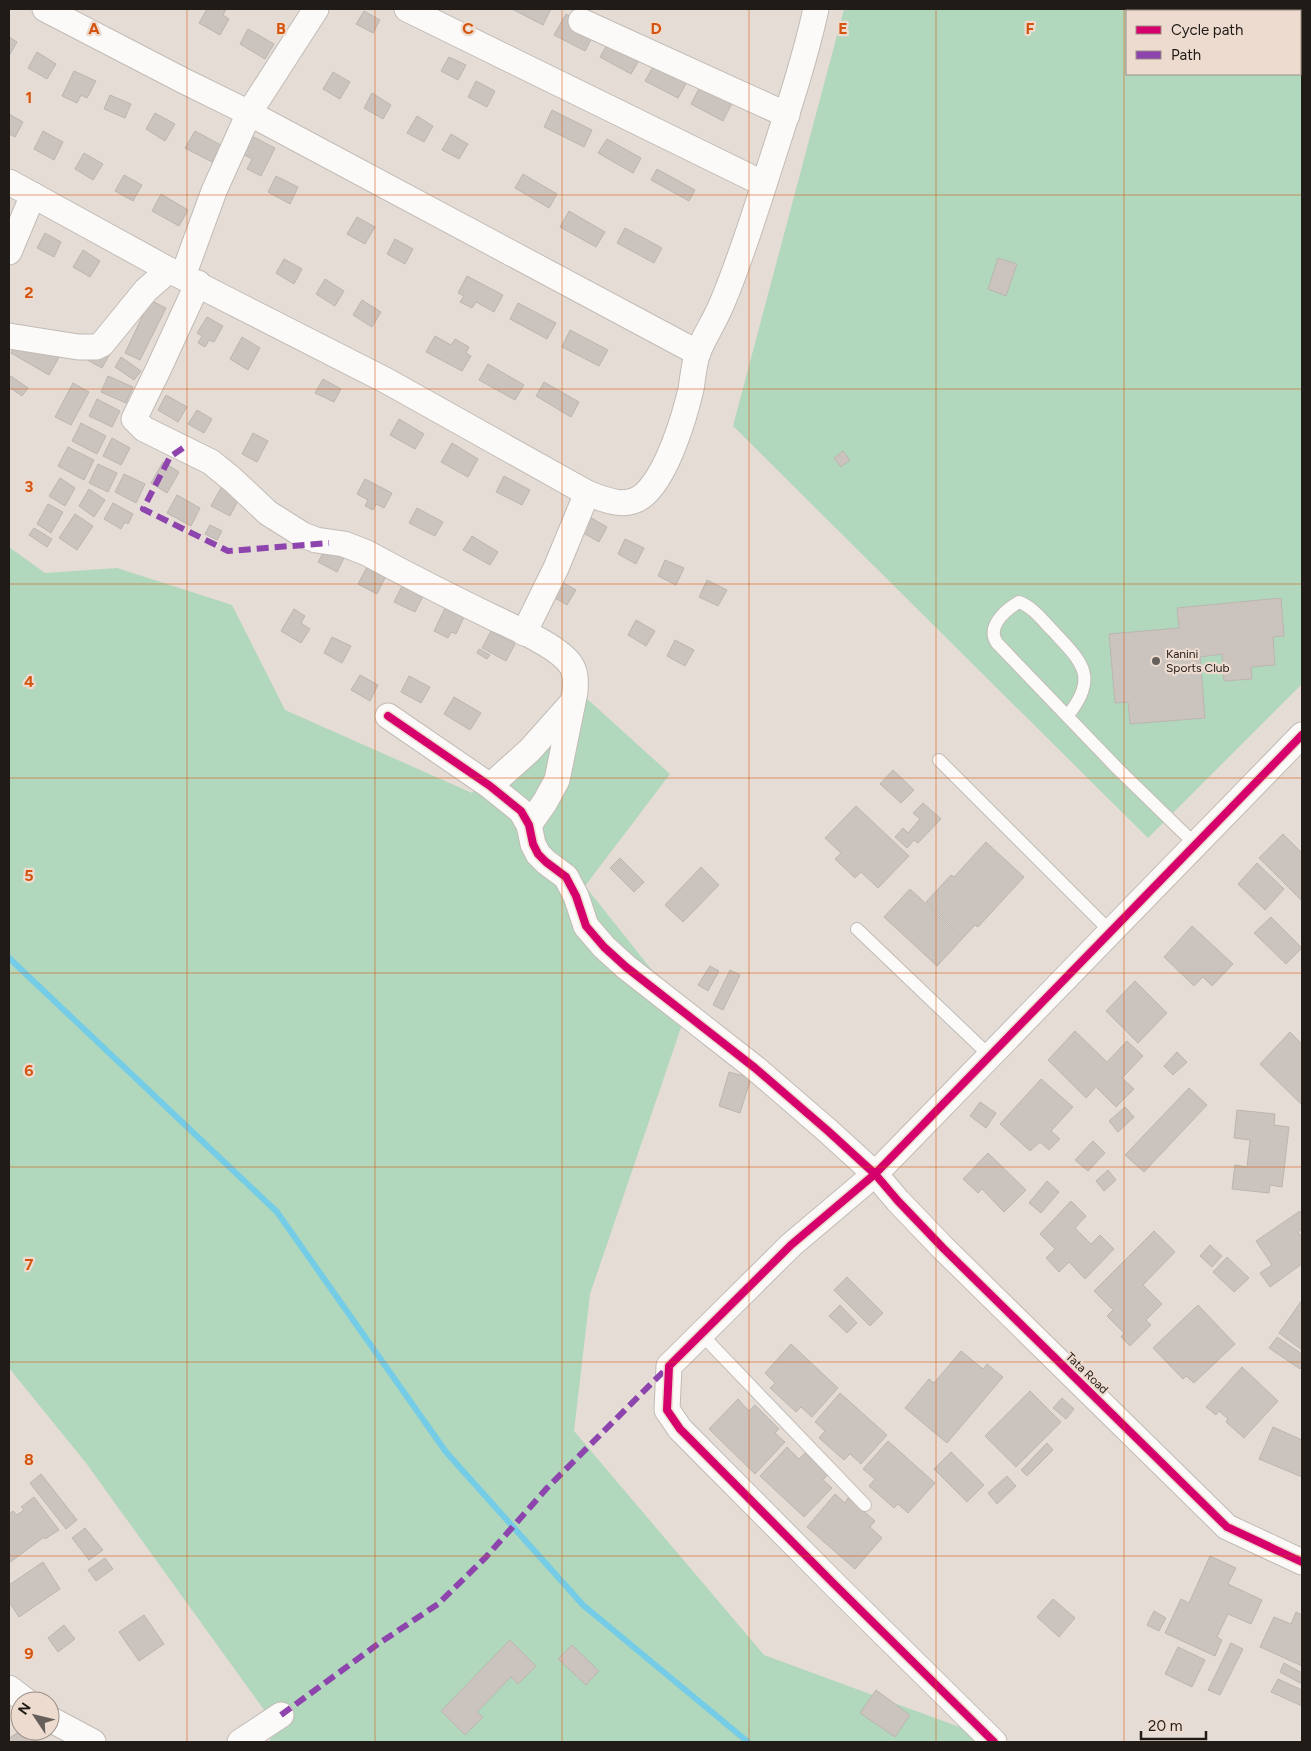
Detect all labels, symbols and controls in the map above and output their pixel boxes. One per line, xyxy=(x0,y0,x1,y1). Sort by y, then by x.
legend xyxy=(1126,10,1301,75)
text: A xyxy=(88,19,100,38)
text: B xyxy=(276,19,286,38)
text: C xyxy=(462,19,474,38)
text: D xyxy=(650,19,662,38)
text: E xyxy=(838,19,848,38)
text: F xyxy=(1026,19,1035,38)
text: Cycle path xyxy=(1171,21,1243,39)
text: Path xyxy=(1171,46,1201,64)
text: 1 xyxy=(26,88,32,107)
text: 2 xyxy=(24,283,34,302)
text: 3 xyxy=(25,477,34,496)
place label: Kanini Sports Club xyxy=(1166,647,1230,675)
marker: Kanini Sports Club xyxy=(1150,655,1162,667)
text: 4 xyxy=(24,672,34,691)
text: 5 xyxy=(24,866,34,885)
text: 6 xyxy=(24,1061,34,1080)
text: 7 xyxy=(25,1255,34,1274)
street label: Tata Road xyxy=(1063,1349,1111,1397)
text: 8 xyxy=(24,1450,34,1469)
text: 9 xyxy=(24,1644,34,1663)
north arrow xyxy=(10,1691,60,1741)
text: N xyxy=(15,1700,35,1718)
scale bar xyxy=(1141,1708,1206,1740)
text: 20 m xyxy=(1148,1717,1182,1735)

